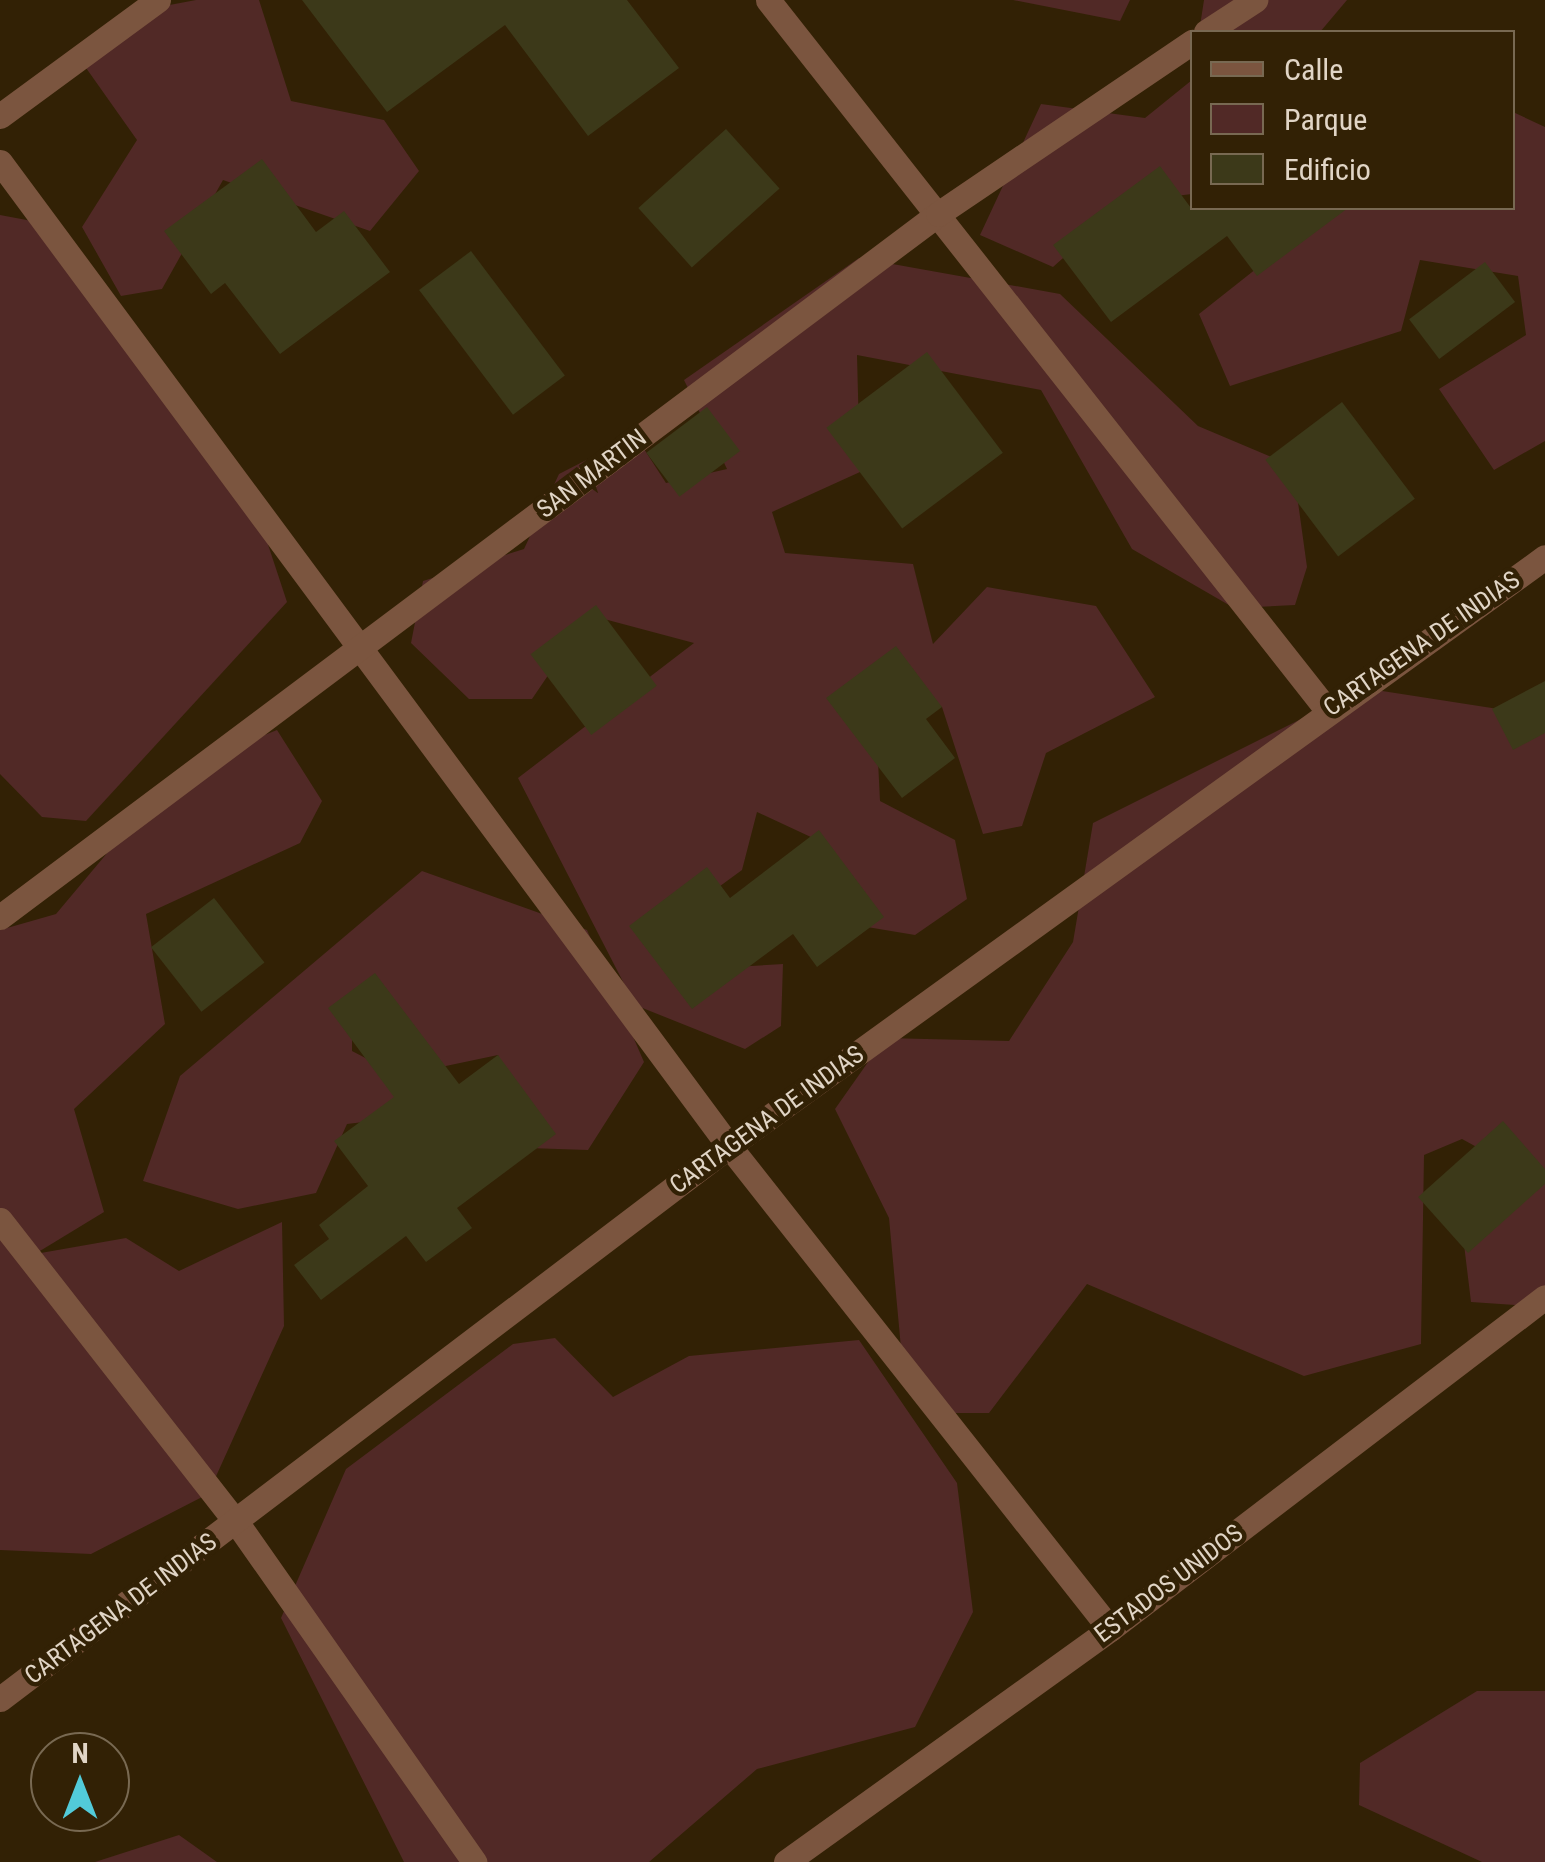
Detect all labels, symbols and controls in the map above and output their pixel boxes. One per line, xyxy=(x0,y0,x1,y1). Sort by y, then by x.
legend xyxy=(1190,30,1515,210)
text: Calle xyxy=(1284,52,1343,87)
text: Parque xyxy=(1284,102,1367,137)
text: Edificio xyxy=(1284,152,1371,187)
street label: SAN MARTIN xyxy=(531,423,653,525)
street label: CARTAGENA DE INDIAS xyxy=(1318,565,1526,723)
street label: CARTAGENA DE INDIAS xyxy=(664,1040,870,1200)
street label: ESTADOS UNIDOS xyxy=(1089,1518,1249,1650)
street label: CARTAGENA DE INDIAS xyxy=(19,1527,223,1691)
north arrow xyxy=(30,1732,130,1832)
text: N xyxy=(71,1737,89,1770)

